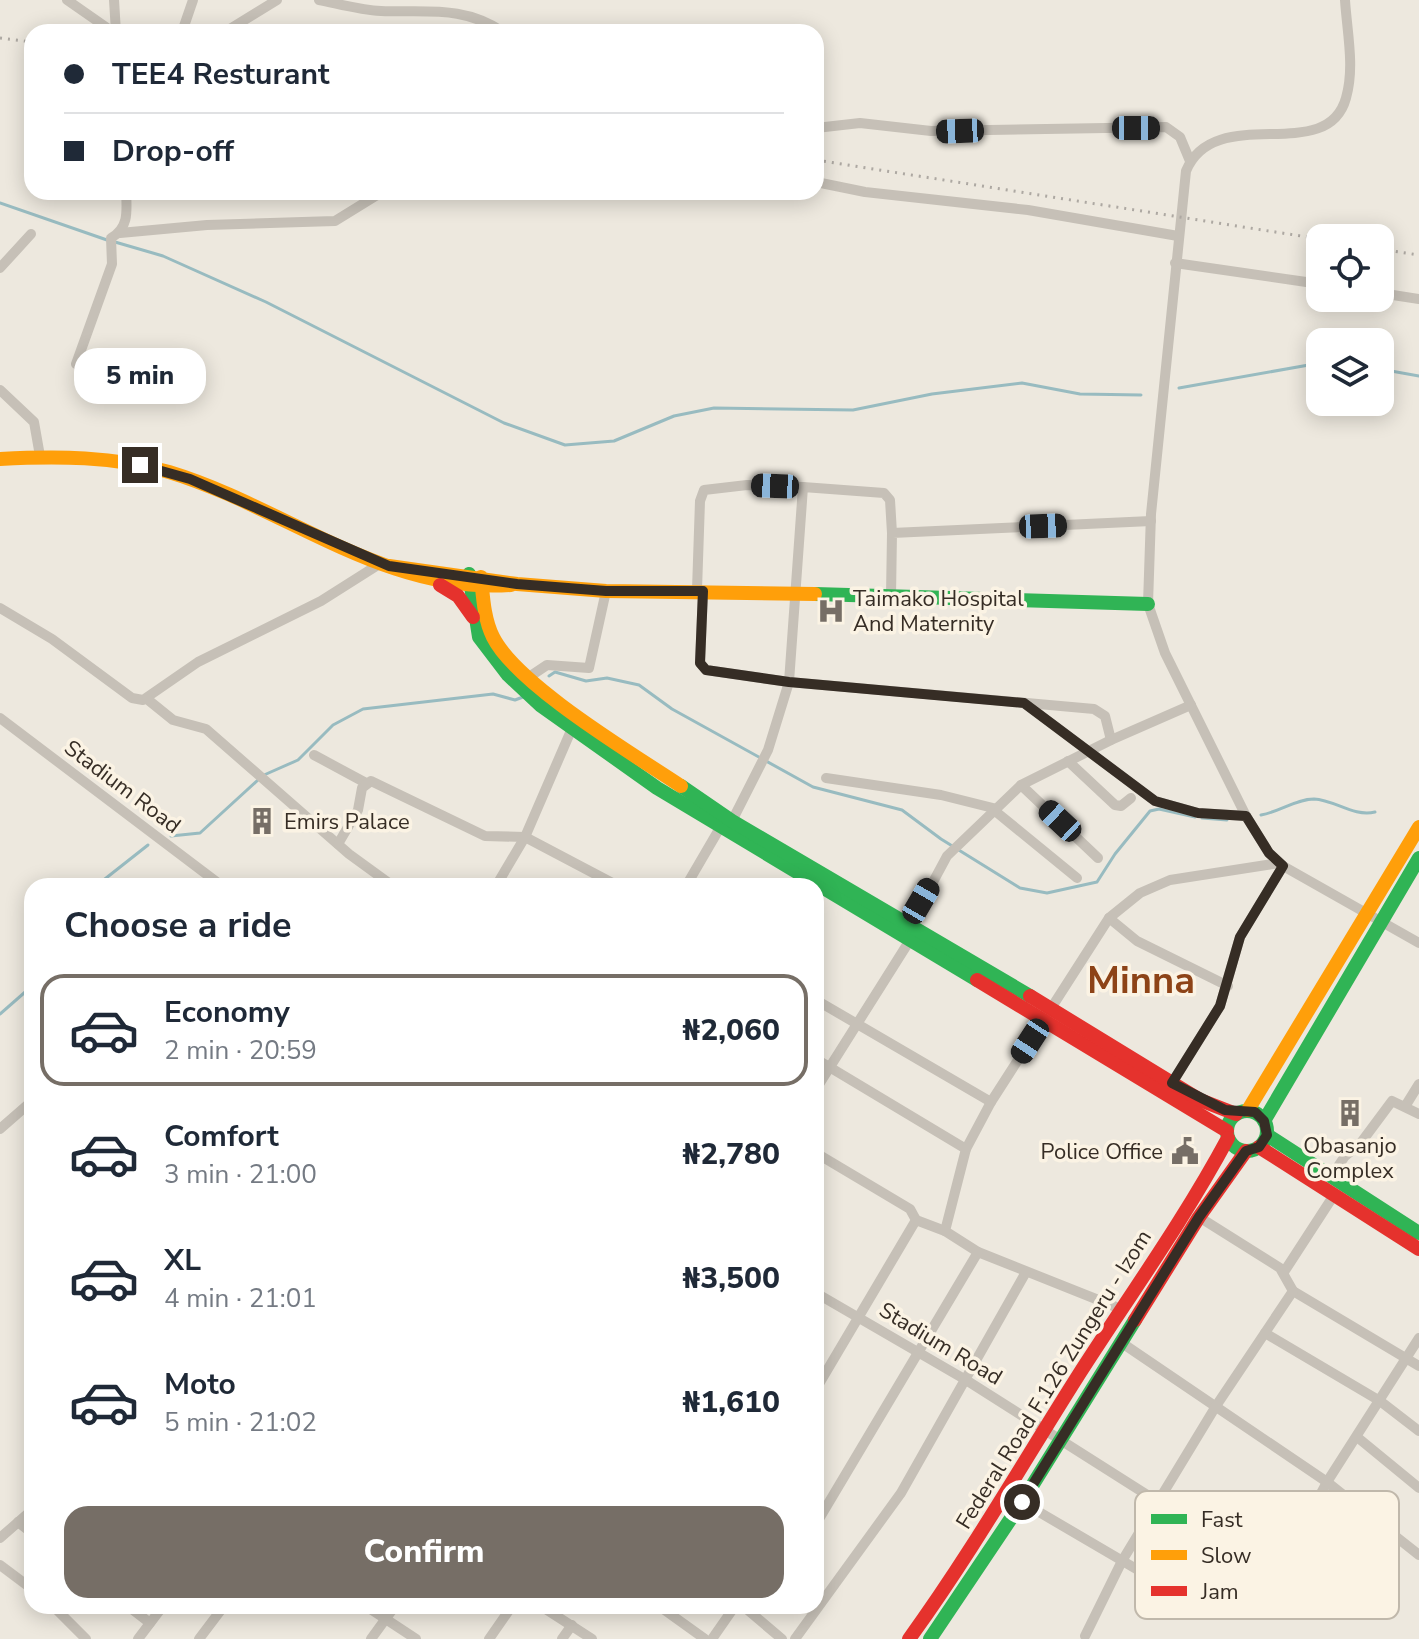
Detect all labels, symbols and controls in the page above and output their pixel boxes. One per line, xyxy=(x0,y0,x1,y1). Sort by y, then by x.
text: TEE4 Resturant xyxy=(112,54,329,95)
car xyxy=(1112,116,1160,140)
car xyxy=(936,118,984,144)
text: Drop-off xyxy=(112,131,234,172)
map controls xyxy=(1306,224,1394,416)
button: locate xyxy=(1306,224,1394,312)
button: layers xyxy=(1306,328,1394,416)
callout: 5 min xyxy=(74,349,206,405)
text: 5 min xyxy=(106,358,174,393)
route end xyxy=(122,447,158,483)
car xyxy=(751,473,799,499)
car xyxy=(1019,513,1067,539)
place label: Taimako Hospital And Maternity xyxy=(853,584,1024,639)
hospital icon: Taimako Hospital And Maternity xyxy=(816,596,846,626)
street label: Stadium Road xyxy=(58,733,187,841)
car xyxy=(1034,796,1086,846)
building icon: Emirs Palace xyxy=(247,806,277,836)
place label: Emirs Palace xyxy=(284,807,410,837)
car xyxy=(899,874,943,928)
text: Choose a ride xyxy=(64,901,292,950)
district label: Minna xyxy=(1087,955,1195,1006)
text: Economy xyxy=(164,992,290,1033)
icon: car xyxy=(68,994,140,1066)
text: ₦2,060 xyxy=(682,1010,780,1051)
car xyxy=(1007,1014,1053,1068)
text: 2 min · 20:59 xyxy=(164,1033,317,1068)
building icon: Obasanjo Complex xyxy=(1335,1098,1365,1128)
text: Comfort xyxy=(164,1116,279,1157)
icon: car xyxy=(68,1118,140,1190)
place label: Obasanjo Complex xyxy=(1303,1131,1397,1186)
text: ₦2,780 xyxy=(682,1134,780,1175)
public building icon: Police Office xyxy=(1170,1136,1200,1166)
place label: Police Office xyxy=(1041,1137,1163,1167)
text: 3 min · 21:00 xyxy=(164,1157,317,1192)
street label: Federal Road F.126 Zungeru - Izom xyxy=(949,1224,1159,1535)
text: XL xyxy=(164,1240,201,1281)
icon: car xyxy=(68,1242,140,1314)
text: ₦3,500 xyxy=(682,1258,780,1299)
text: 4 min · 21:01 xyxy=(164,1281,317,1316)
street label: Stadium Road xyxy=(873,1295,1008,1392)
text: Moto xyxy=(164,1364,236,1405)
icon: car xyxy=(68,1366,140,1438)
text: ₦1,610 xyxy=(682,1382,780,1423)
text: 5 min · 21:02 xyxy=(164,1405,317,1440)
route start xyxy=(1004,1484,1040,1520)
legend xyxy=(1135,1491,1399,1619)
text: Fast xyxy=(1201,1505,1243,1535)
button: Confirm xyxy=(64,1506,784,1598)
text: Slow xyxy=(1201,1541,1252,1571)
text: Jam xyxy=(1200,1577,1239,1607)

